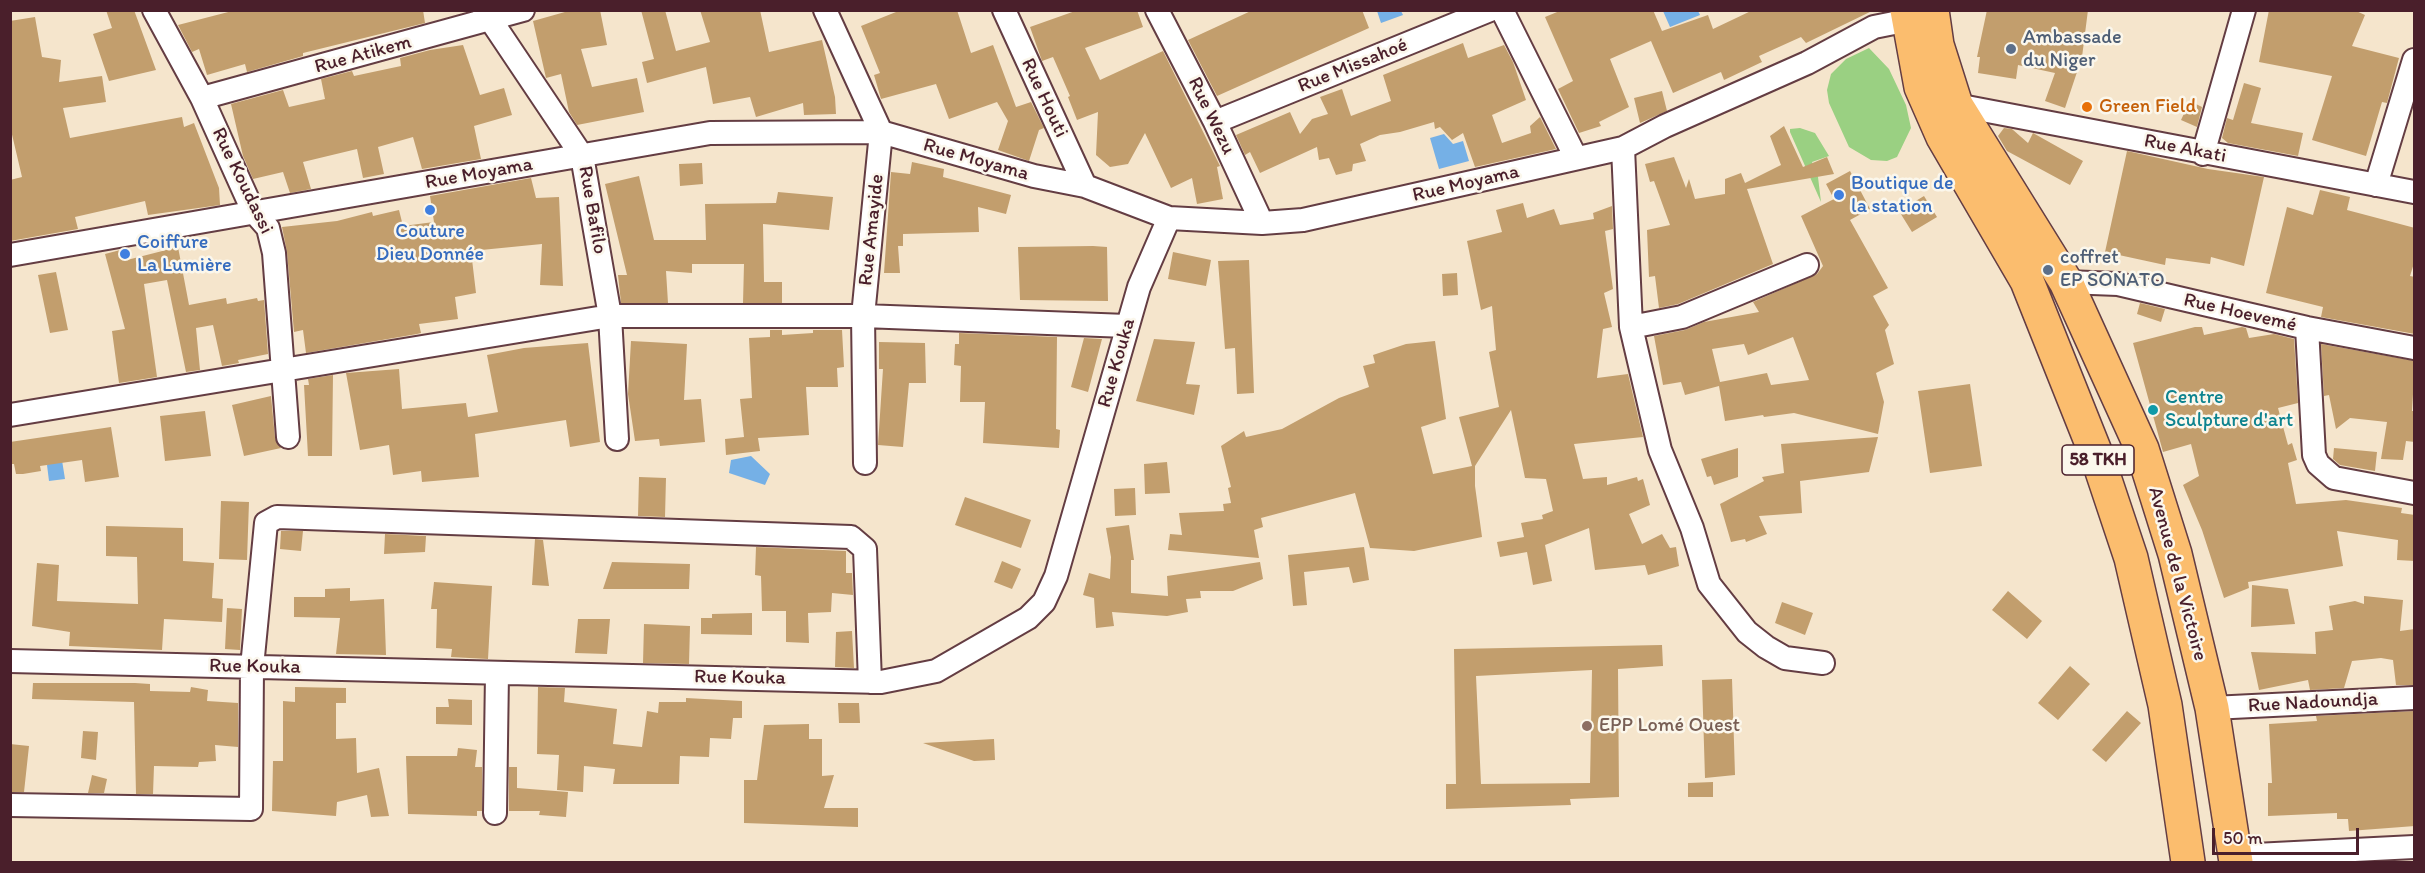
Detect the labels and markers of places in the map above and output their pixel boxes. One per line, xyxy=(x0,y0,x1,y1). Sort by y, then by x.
place label: Ambassade du Niger xyxy=(2023,26,2122,73)
marker: Ambassade du Niger xyxy=(2004,42,2018,56)
place label: Green Field xyxy=(2099,95,2196,119)
marker: Green Field xyxy=(2080,100,2094,114)
place label: Boutique de la station xyxy=(1851,172,1953,219)
marker: Boutique de la station xyxy=(1832,188,1846,202)
marker: Couture Dieu Donnée xyxy=(423,203,437,217)
place label: Couture Dieu Donnée xyxy=(376,220,484,267)
place label: Coiffure La Lumière xyxy=(137,231,232,278)
place label: coffret EP SONATO xyxy=(2060,246,2165,293)
marker: Coiffure La Lumière xyxy=(118,247,132,261)
marker: coffret EP SONATO xyxy=(2041,263,2055,277)
place label: Centre Sculpture d'art xyxy=(2165,386,2293,433)
marker: Centre Sculpture d'art xyxy=(2146,403,2160,417)
place label: EPP Lomé Ouest xyxy=(1599,714,1740,738)
marker: EPP Lomé Ouest xyxy=(1580,719,1594,733)

